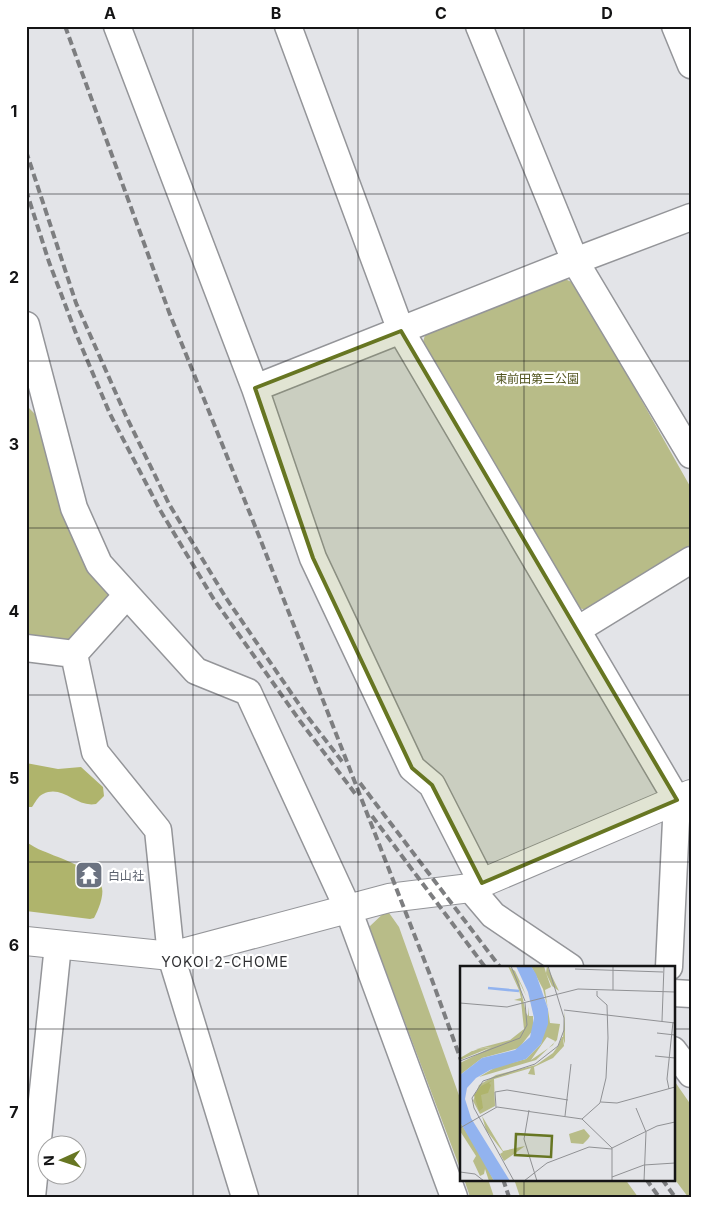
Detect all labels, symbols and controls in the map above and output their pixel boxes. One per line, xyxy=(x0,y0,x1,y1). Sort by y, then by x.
text: A xyxy=(104,3,116,23)
text: B xyxy=(271,3,281,23)
text: C xyxy=(435,3,447,23)
text: D xyxy=(601,3,613,23)
text: 1 xyxy=(11,101,17,121)
text: 2 xyxy=(9,267,19,287)
park label: 東前田第三公園 xyxy=(495,371,579,386)
text: 3 xyxy=(9,434,19,454)
text: 4 xyxy=(9,601,20,621)
text: 5 xyxy=(9,768,19,788)
temple icon: 白山社 xyxy=(74,860,104,890)
place label: 白山社 xyxy=(108,868,144,883)
text: 6 xyxy=(9,935,19,955)
district label: YOKOI 2-CHOME xyxy=(161,953,289,970)
inset map xyxy=(460,966,674,1180)
text: 7 xyxy=(9,1102,19,1122)
north arrow xyxy=(38,1136,88,1186)
text: N xyxy=(40,1155,57,1166)

